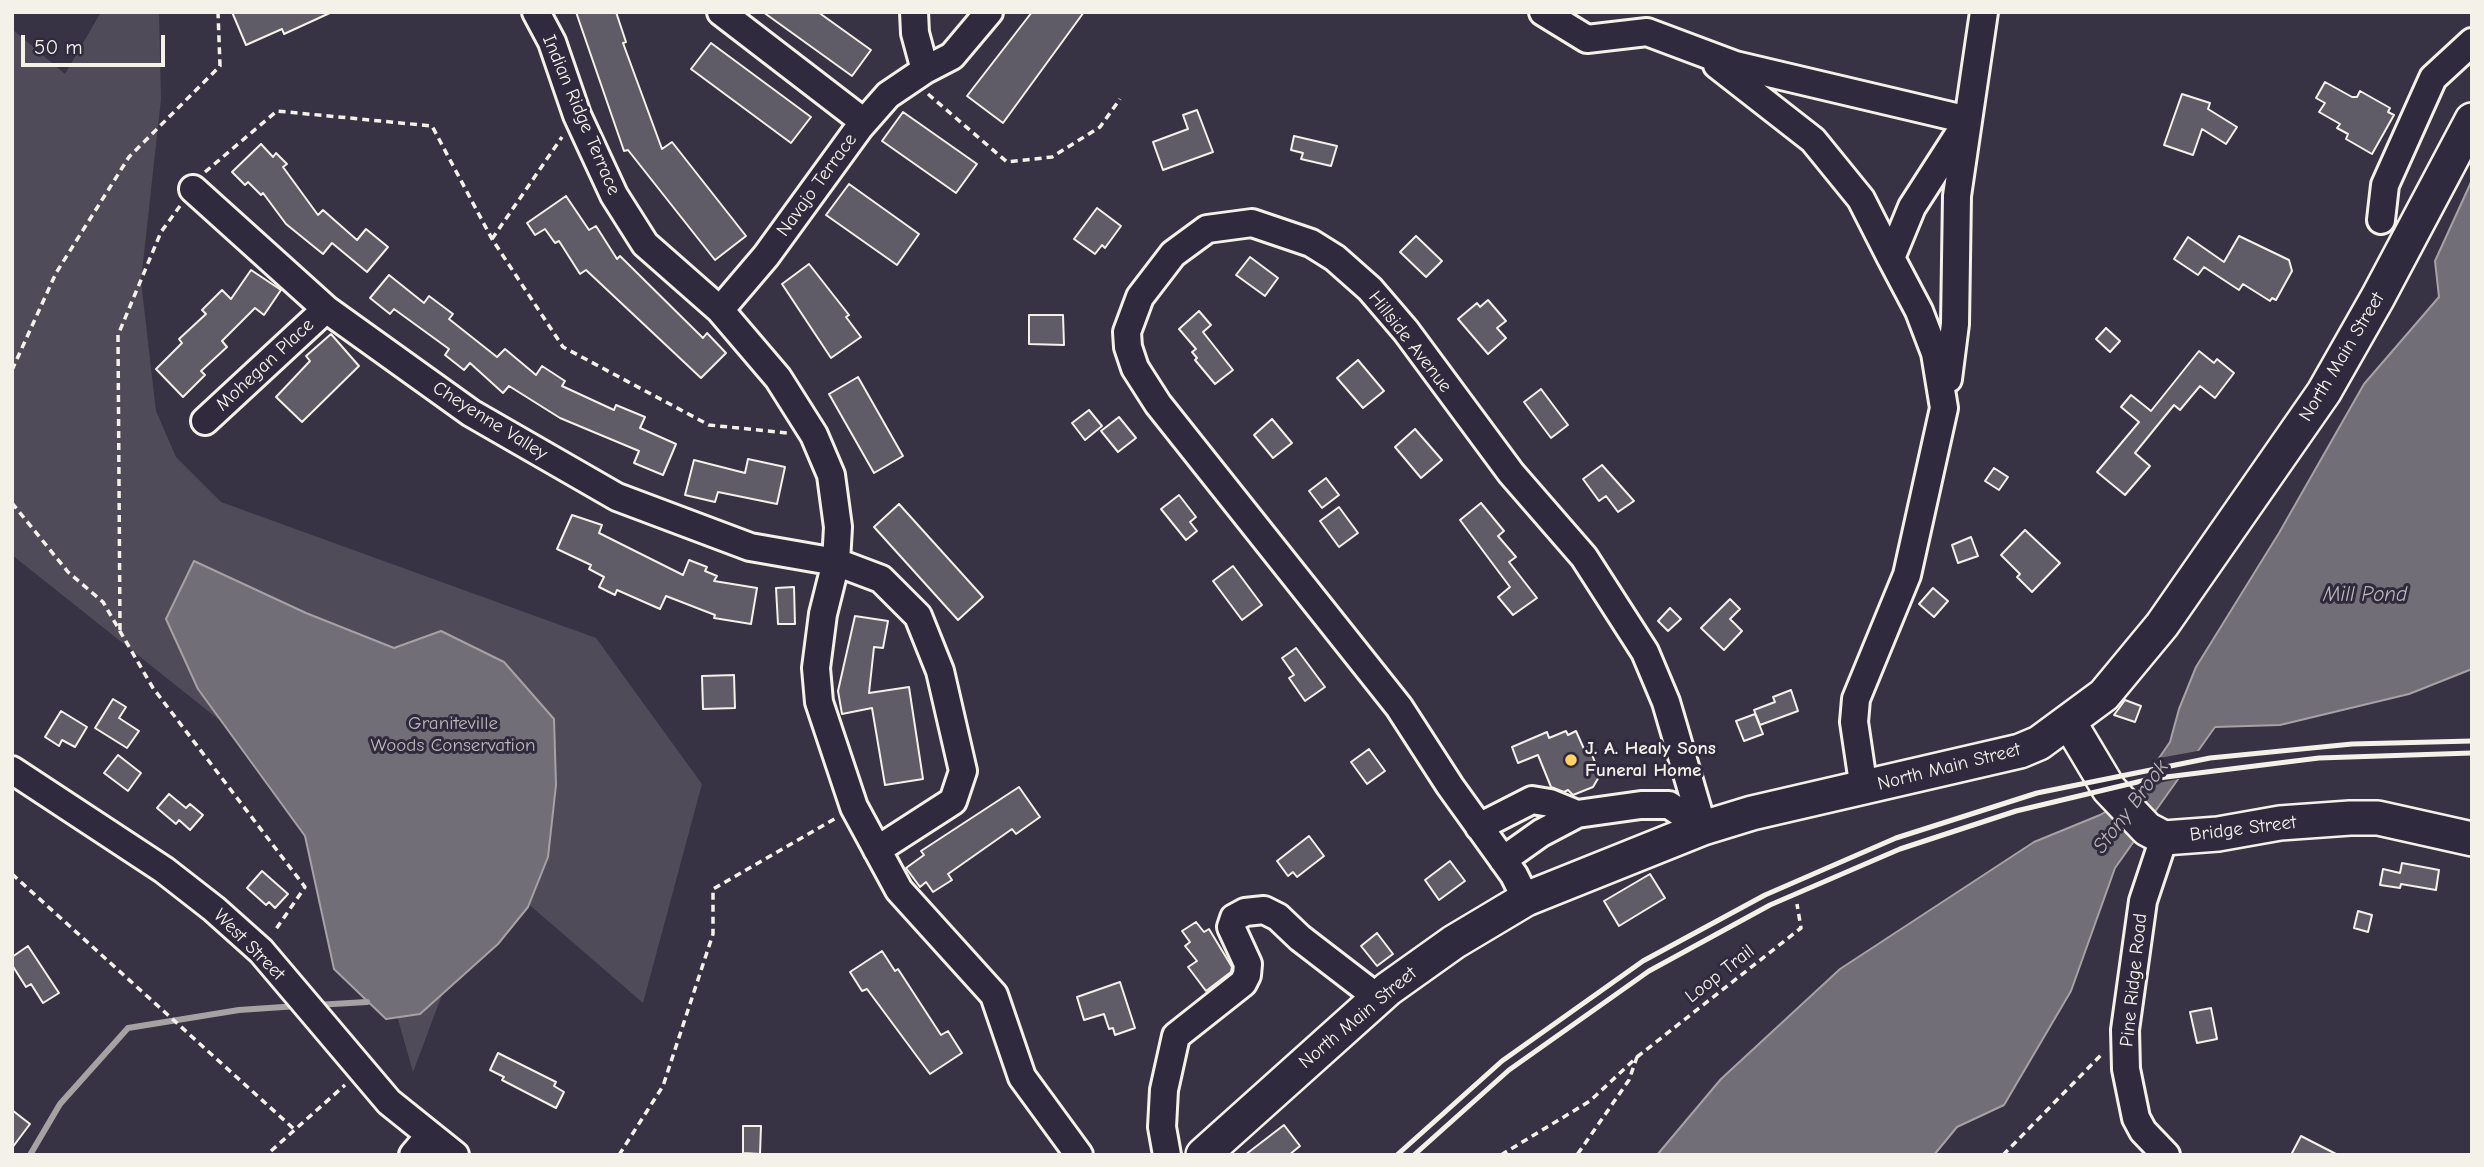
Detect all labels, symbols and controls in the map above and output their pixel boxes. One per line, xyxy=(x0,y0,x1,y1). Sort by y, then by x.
scale bar xyxy=(24,21,168,65)
street label: Indian Ridge Terrace xyxy=(537,31,625,199)
text: 50 m xyxy=(34,35,83,59)
street label: Navajo Terrace xyxy=(772,129,862,241)
street label: Hillside Avenue xyxy=(1363,287,1457,397)
street label: North Main Street xyxy=(2294,288,2390,426)
street label: Mohegan Place xyxy=(211,314,319,416)
street label: Cheyenne Valley xyxy=(428,377,552,465)
water label: Mill Pond xyxy=(2323,582,2407,608)
park label: Graniteville Woods Conservation xyxy=(371,713,535,757)
place label: J. A. Healy Sons Funeral Home xyxy=(1585,738,1716,782)
street label: North Main Street xyxy=(1875,738,2023,796)
marker: J. A. Healy Sons Funeral Home xyxy=(1563,752,1579,768)
water label: Stony Brook xyxy=(2088,755,2174,859)
street label: Bridge Street xyxy=(2188,811,2298,847)
street label: West Street xyxy=(208,904,290,986)
street label: Pine Ridge Road xyxy=(2116,912,2152,1048)
street label: Loop Trail xyxy=(1681,940,1759,1008)
street label: North Main Street xyxy=(1295,962,1421,1074)

